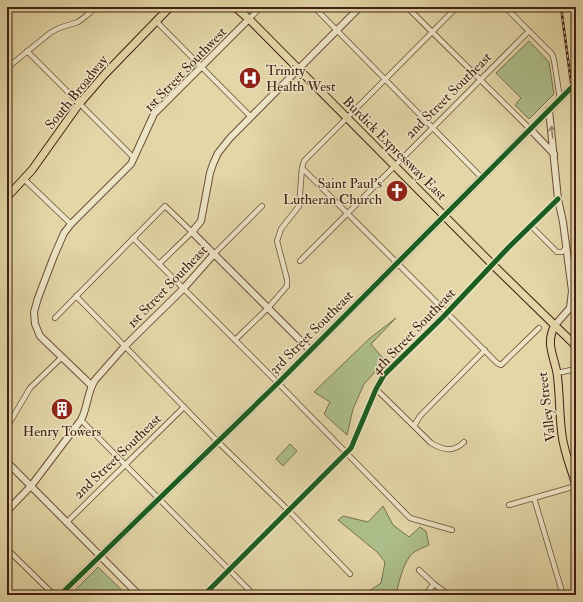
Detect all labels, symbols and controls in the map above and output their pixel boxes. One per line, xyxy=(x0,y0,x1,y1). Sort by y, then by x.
street label: 1st Street Southwest xyxy=(141,23,230,115)
street label: 2nd Street Southeast xyxy=(402,48,495,142)
street label: South Broadway xyxy=(41,51,113,133)
place label: Trinity Health West xyxy=(266,62,336,95)
hospital icon: Trinity Health West xyxy=(237,65,263,91)
street label: Burdick Expressway East xyxy=(338,93,450,205)
one-way arrow xyxy=(548,126,555,139)
place label: Saint Paul’s Lutheran Church xyxy=(283,175,383,208)
church icon: Saint Paul’s Lutheran Church xyxy=(384,178,410,204)
street label: 1st Street Southeast xyxy=(124,241,211,331)
street label: 4th Street Southeast xyxy=(368,284,459,378)
street label: 3rd Street Southeast xyxy=(266,287,357,378)
street label: Valley Street xyxy=(534,370,560,443)
building icon: Henry Towers xyxy=(49,396,75,422)
street label: 2nd Street Southeast xyxy=(70,410,165,503)
place label: Henry Towers xyxy=(23,423,101,441)

